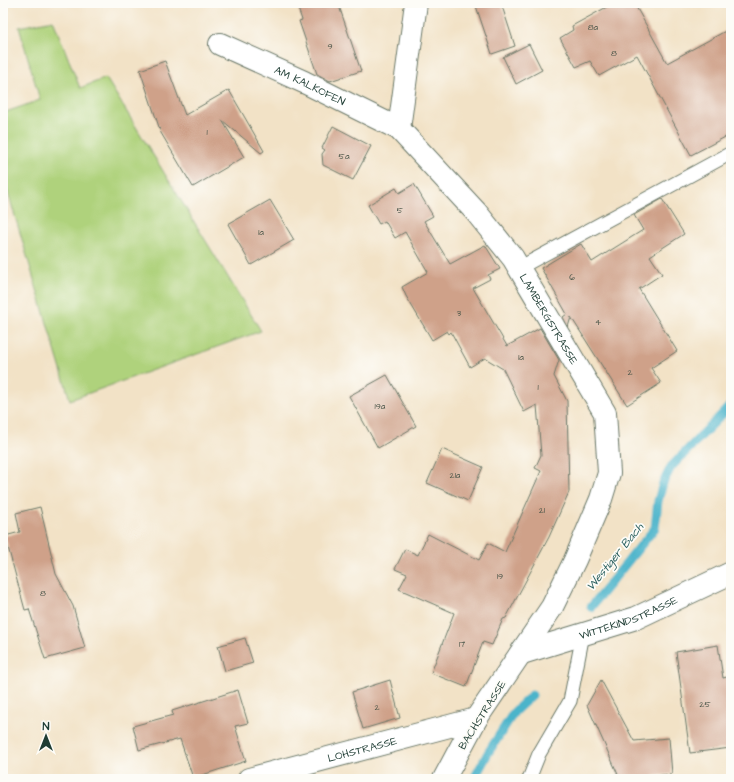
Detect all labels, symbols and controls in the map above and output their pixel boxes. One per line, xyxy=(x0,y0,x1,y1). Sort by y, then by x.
house number: 8a xyxy=(588,21,599,34)
house number: 9 xyxy=(327,40,333,53)
house number: 8 xyxy=(611,47,617,60)
street label: AM KALKOFEN xyxy=(272,62,348,109)
house number: 1 xyxy=(206,126,208,139)
house number: 5a xyxy=(339,150,350,163)
house number: 5 xyxy=(397,204,404,217)
house number: 1a xyxy=(258,226,264,239)
street label: LAMBERGSTRASSE xyxy=(516,271,582,367)
house number: 6 xyxy=(569,271,575,284)
house number: 3 xyxy=(457,307,462,320)
house number: 4 xyxy=(595,316,601,329)
house number: 1a xyxy=(518,351,524,364)
house number: 2 xyxy=(627,366,633,379)
house number: 1 xyxy=(537,381,539,394)
house number: 19a xyxy=(375,400,386,413)
house number: 21a xyxy=(450,469,461,482)
house number: 21 xyxy=(539,504,545,517)
water label: Westiger Bach xyxy=(582,519,649,595)
house number: 19 xyxy=(497,570,503,583)
house number: 8 xyxy=(40,587,46,600)
street label: WITTEKINDSTRASSE xyxy=(577,592,680,643)
house number: 17 xyxy=(459,638,466,651)
street label: BACHSTRASSE xyxy=(455,677,509,752)
house number: 25 xyxy=(699,698,711,711)
house number: 2 xyxy=(374,701,380,714)
north arrow xyxy=(26,716,66,756)
text: N xyxy=(43,719,50,734)
street label: LOHSTRASSE xyxy=(326,733,399,765)

